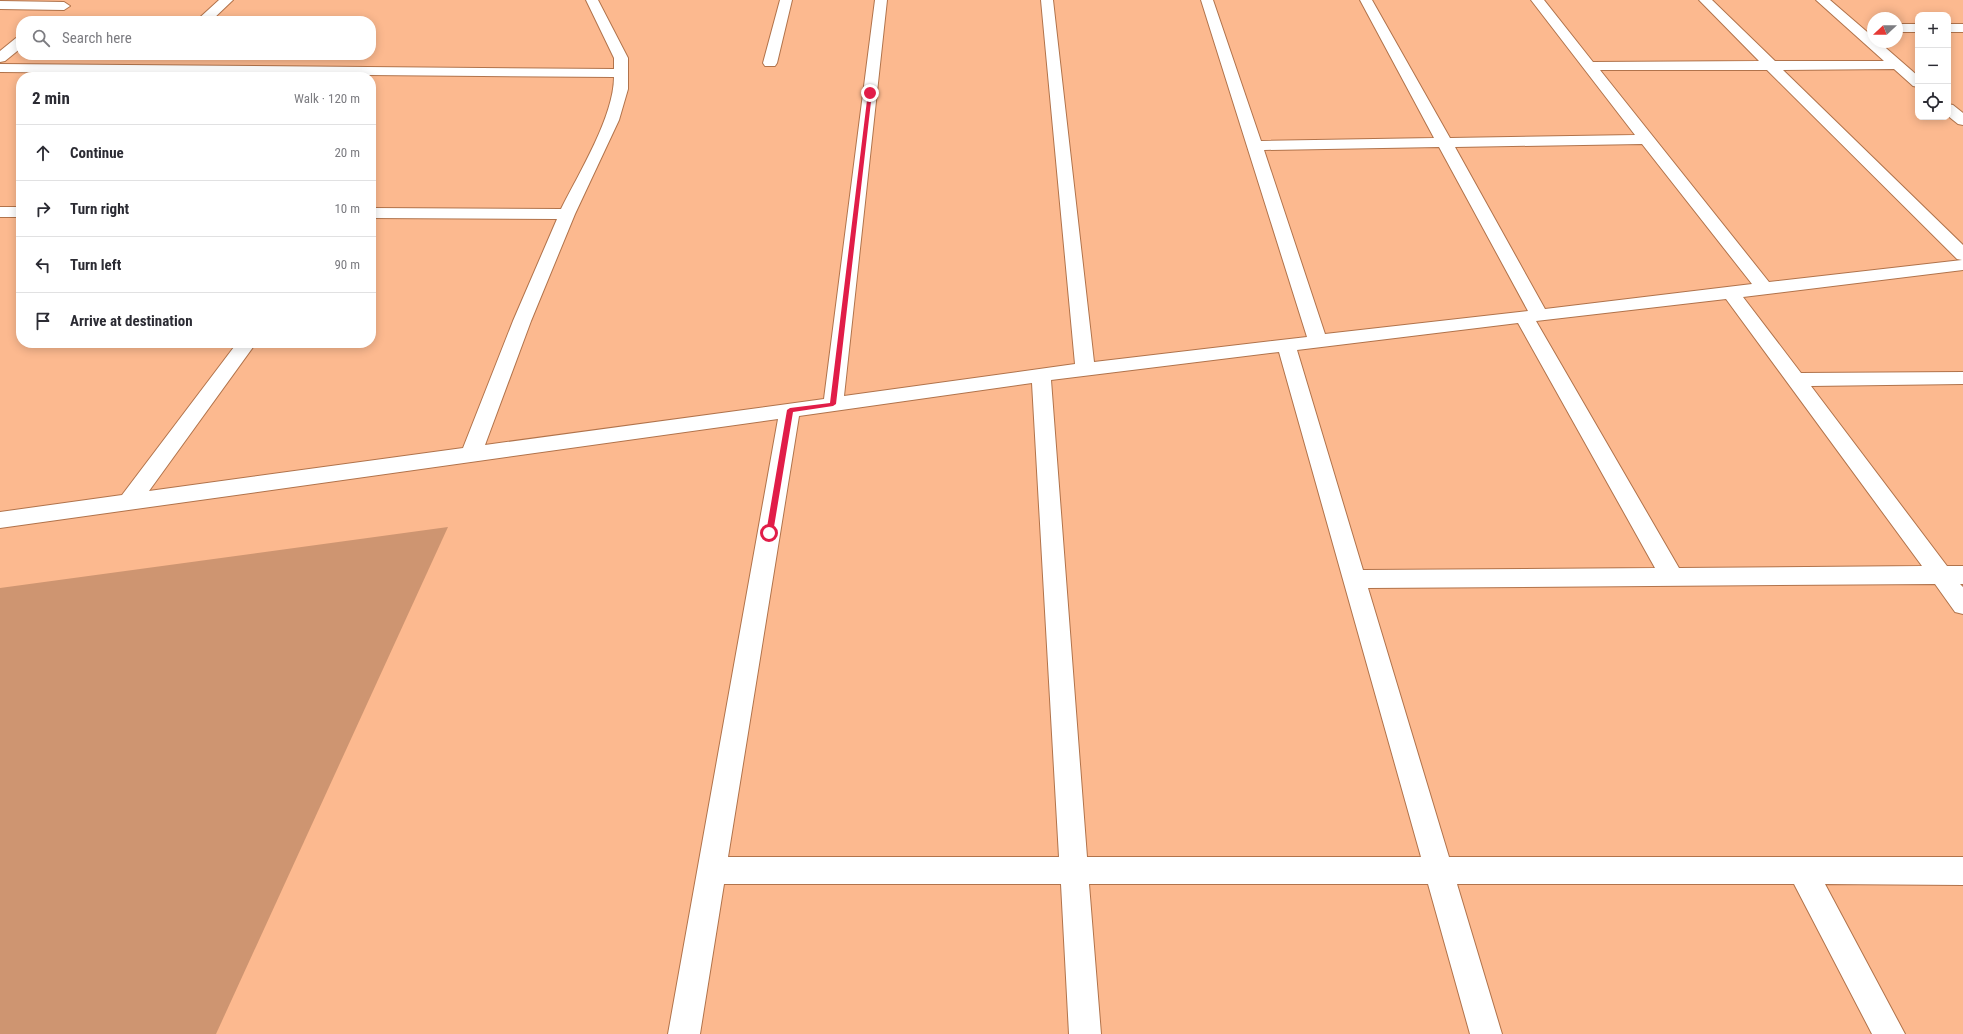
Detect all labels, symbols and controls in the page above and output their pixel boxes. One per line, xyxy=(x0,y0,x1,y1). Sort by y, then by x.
north arrow xyxy=(1867,12,1903,48)
map controls xyxy=(1915,12,1951,120)
button: + xyxy=(1915,12,1951,48)
search box xyxy=(16,16,376,60)
icon: search xyxy=(30,27,52,49)
text: Search here xyxy=(62,29,132,47)
button: − xyxy=(1915,48,1951,84)
route end xyxy=(861,84,879,102)
button: locate xyxy=(1915,84,1951,120)
text: 2 min xyxy=(32,88,70,108)
text: Walk · 120 m xyxy=(294,91,360,106)
icon: ahead xyxy=(32,142,54,164)
text: Continue xyxy=(70,144,124,162)
text: 20 m xyxy=(334,145,360,160)
icon: right xyxy=(32,198,54,220)
text: Turn right xyxy=(70,200,129,218)
text: 10 m xyxy=(334,201,360,216)
icon: left xyxy=(32,254,54,276)
text: Turn left xyxy=(70,256,121,274)
text: 90 m xyxy=(334,257,360,272)
icon: arrive xyxy=(32,310,54,332)
text: Arrive at destination xyxy=(70,312,193,330)
route start xyxy=(760,524,778,542)

